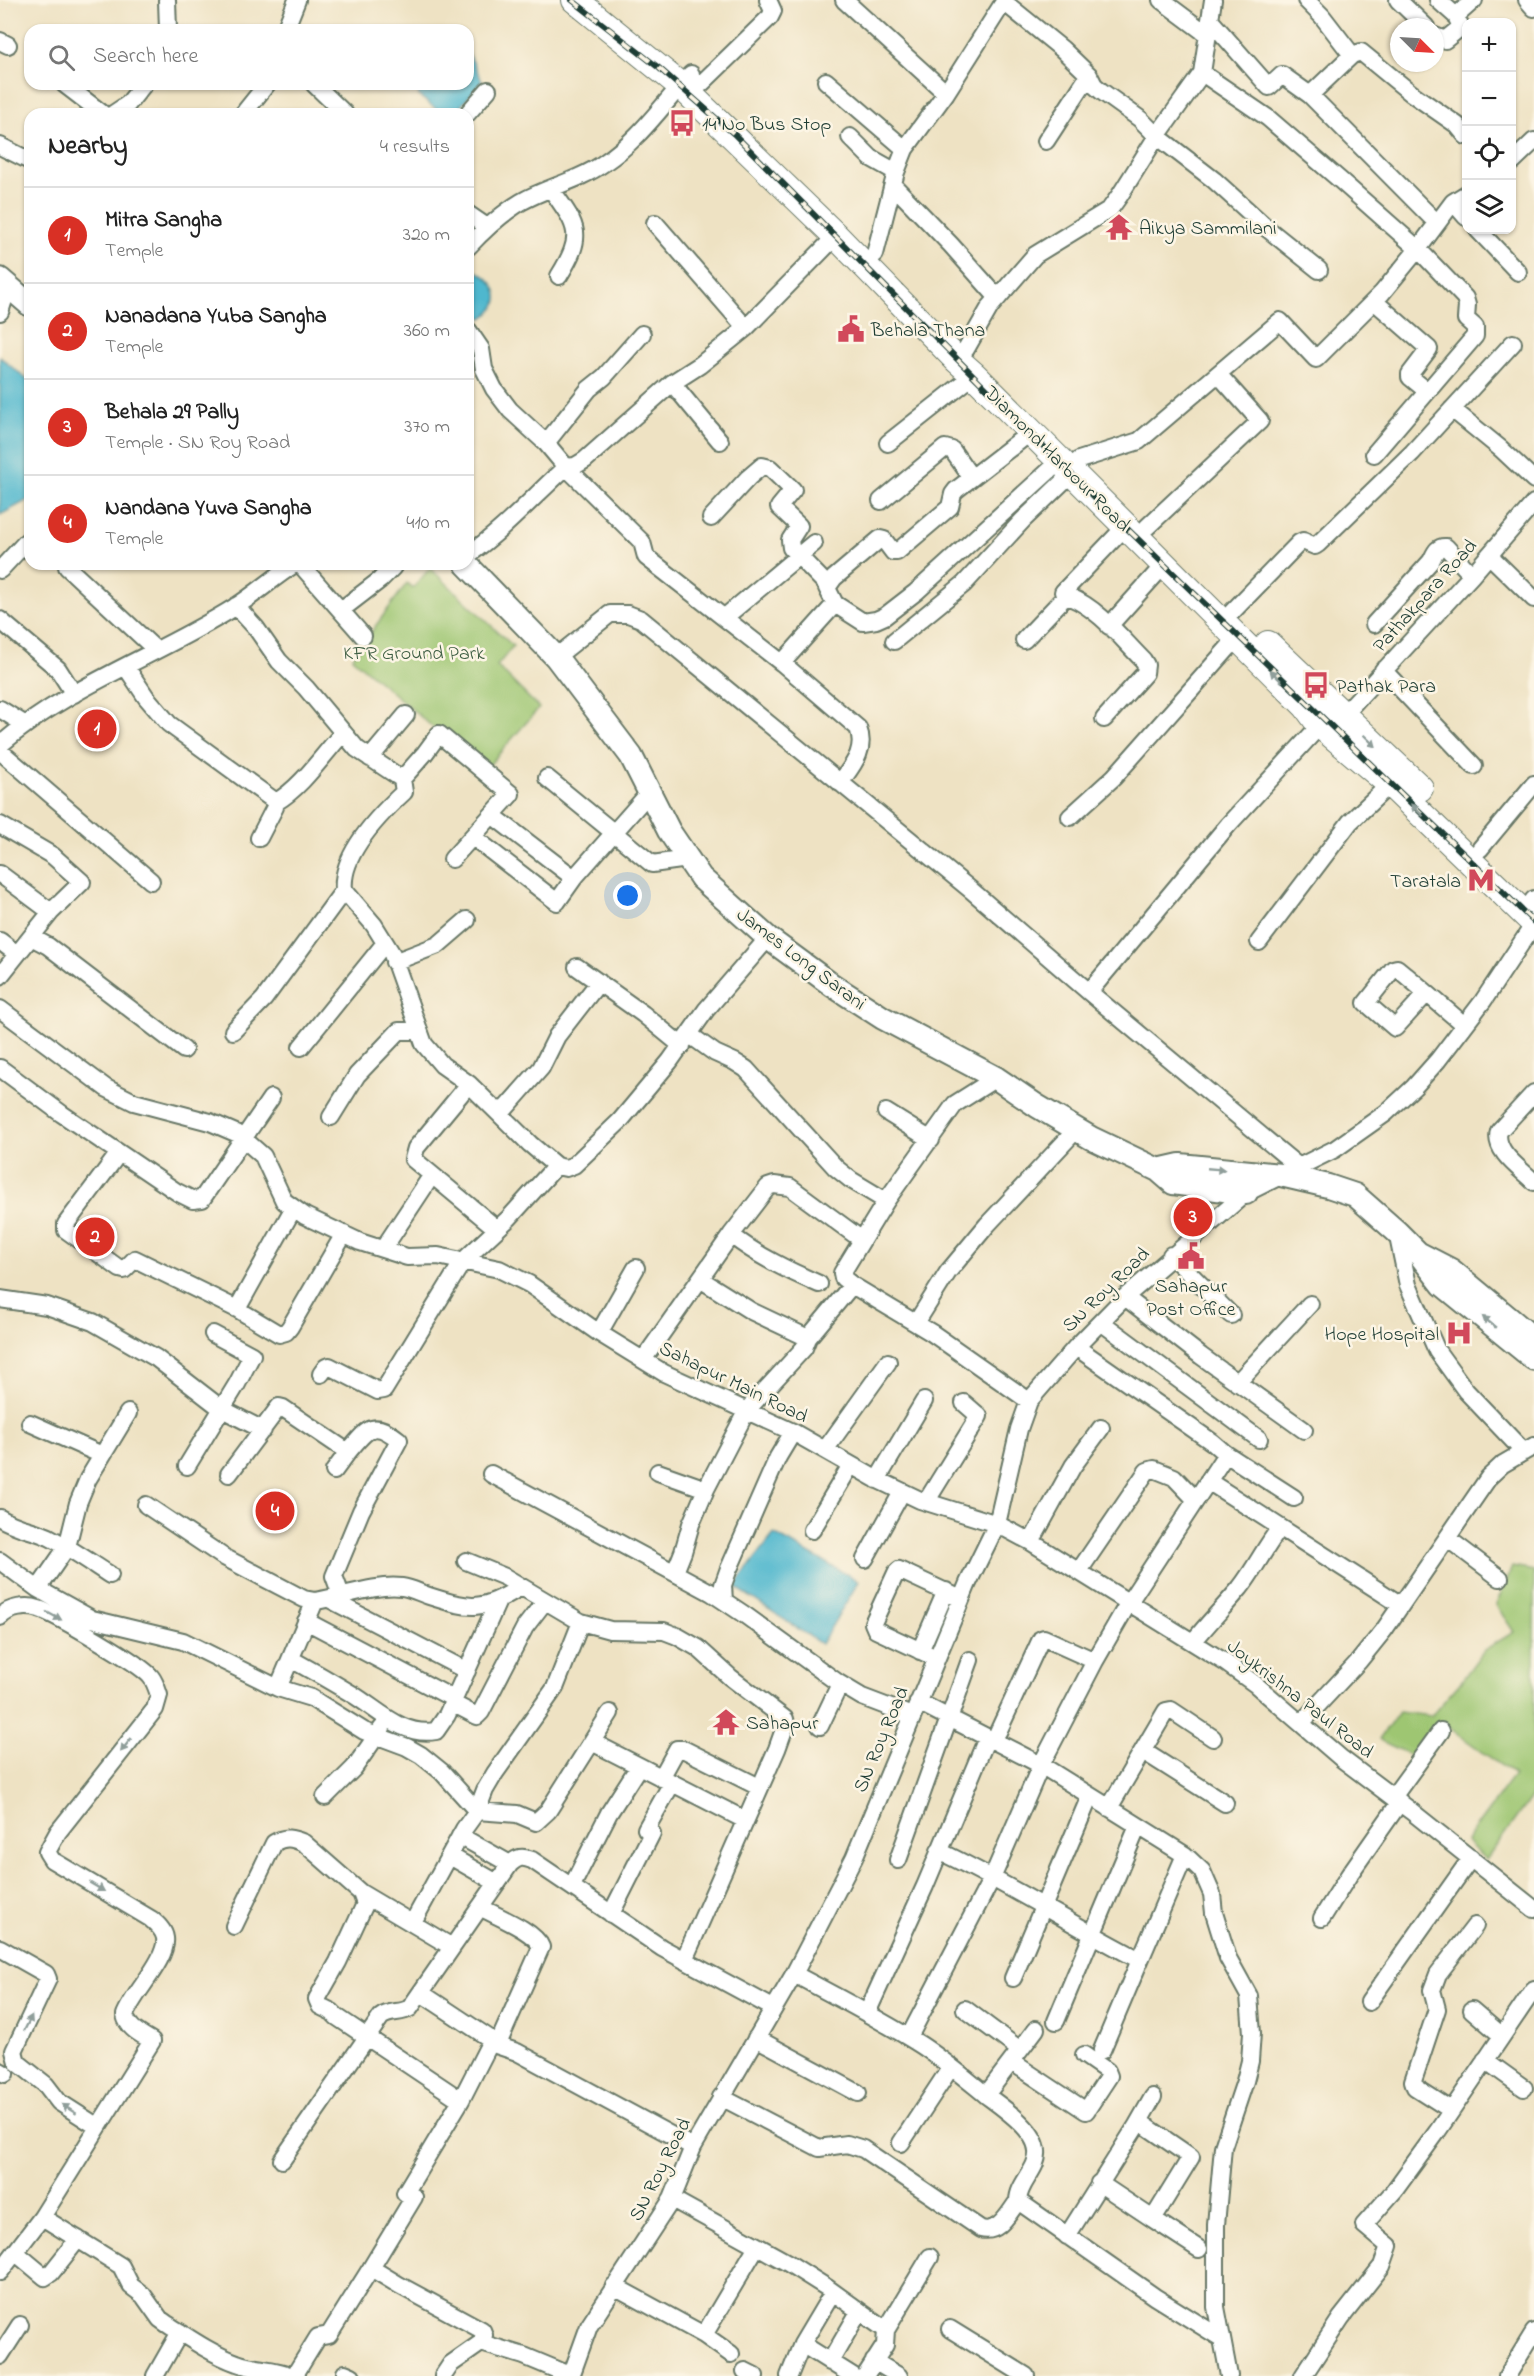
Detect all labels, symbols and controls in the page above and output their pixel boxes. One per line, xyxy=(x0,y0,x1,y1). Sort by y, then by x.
north arrow xyxy=(1390,18,1444,72)
map controls xyxy=(1462,18,1516,234)
button: + xyxy=(1462,18,1516,72)
search box xyxy=(24,24,474,90)
icon: search xyxy=(45,41,78,74)
text: Search here xyxy=(93,41,198,73)
button: − xyxy=(1462,72,1516,126)
bus stop icon: 14 No Bus Stop xyxy=(667,108,697,138)
place label: 14 No Bus Stop xyxy=(702,111,831,140)
button: locate xyxy=(1462,126,1516,180)
text: Nearby xyxy=(48,128,127,166)
text: 4 results xyxy=(380,133,450,162)
button: layers xyxy=(1462,180,1516,234)
text: Mitra Sangha xyxy=(105,205,222,237)
temple icon: Aikya Sammilani xyxy=(1104,212,1134,242)
place label: Aikya Sammilani xyxy=(1139,215,1277,244)
text: 1 xyxy=(64,221,71,250)
text: 320 m xyxy=(403,221,450,250)
text: Temple xyxy=(105,237,164,266)
text: Nanadana Yuba Sangha xyxy=(105,301,327,333)
public building icon: Behala Thana xyxy=(836,314,866,344)
text: 2 xyxy=(63,317,72,346)
text: 360 m xyxy=(404,317,450,346)
place label: Behala Thana xyxy=(870,317,985,346)
text: Temple xyxy=(105,333,164,362)
street label: Diamond Harbour Road xyxy=(976,379,1136,540)
text: Behala 29 Pally xyxy=(105,397,239,429)
text: 3 xyxy=(63,413,72,442)
text: 370 m xyxy=(404,413,450,442)
text: Temple · SN Roy Road xyxy=(105,429,290,458)
text: Nandana Yuva Sangha xyxy=(105,493,312,525)
text: 4 xyxy=(63,509,72,538)
text: 410 m xyxy=(406,509,450,538)
text: Temple xyxy=(105,525,164,554)
street label: Pathakpara Road xyxy=(1367,533,1485,660)
park label: KFR Ground Park xyxy=(343,640,485,669)
one-way arrow xyxy=(1269,669,1283,683)
bus stop icon: Pathak Para xyxy=(1301,670,1331,700)
place label: Pathak Para xyxy=(1336,673,1436,702)
pin: 1 xyxy=(78,706,116,752)
one-way arrow xyxy=(1363,733,1377,747)
one-way arrow xyxy=(1410,803,1424,817)
metro station icon: Taratala xyxy=(1466,865,1496,895)
place label: Taratala xyxy=(1390,868,1461,897)
your location xyxy=(613,881,642,910)
street label: James Long Sarani xyxy=(729,901,872,1019)
one-way arrow xyxy=(1206,1164,1225,1174)
pin: 3 xyxy=(1174,1194,1212,1240)
pin: 2 xyxy=(76,1214,115,1260)
street label: SN Roy Road xyxy=(1056,1241,1157,1340)
public building icon: Sahapur Post Office xyxy=(1176,1241,1206,1271)
place label: Sahapur Post Office xyxy=(1146,1273,1236,1325)
one-way arrow xyxy=(1482,1316,1497,1329)
hospital icon: Hope Hospital xyxy=(1444,1318,1474,1348)
place label: Hope Hospital xyxy=(1325,1321,1439,1350)
street label: Sahapur Main Road xyxy=(654,1335,812,1432)
pin: 4 xyxy=(256,1488,294,1534)
one-way arrow xyxy=(45,1612,62,1621)
street label: Joykrishna Paul Road xyxy=(1220,1633,1379,1767)
street label: SN Roy Road xyxy=(847,1683,918,1797)
temple icon: Sahapur xyxy=(711,1707,741,1737)
place label: Sahapur xyxy=(746,1710,819,1739)
one-way arrow xyxy=(120,1737,133,1753)
one-way arrow xyxy=(89,1881,105,1892)
one-way arrow xyxy=(23,2015,32,2032)
one-way arrow xyxy=(62,2103,78,2115)
street label: SN Roy Road xyxy=(623,2113,700,2227)

